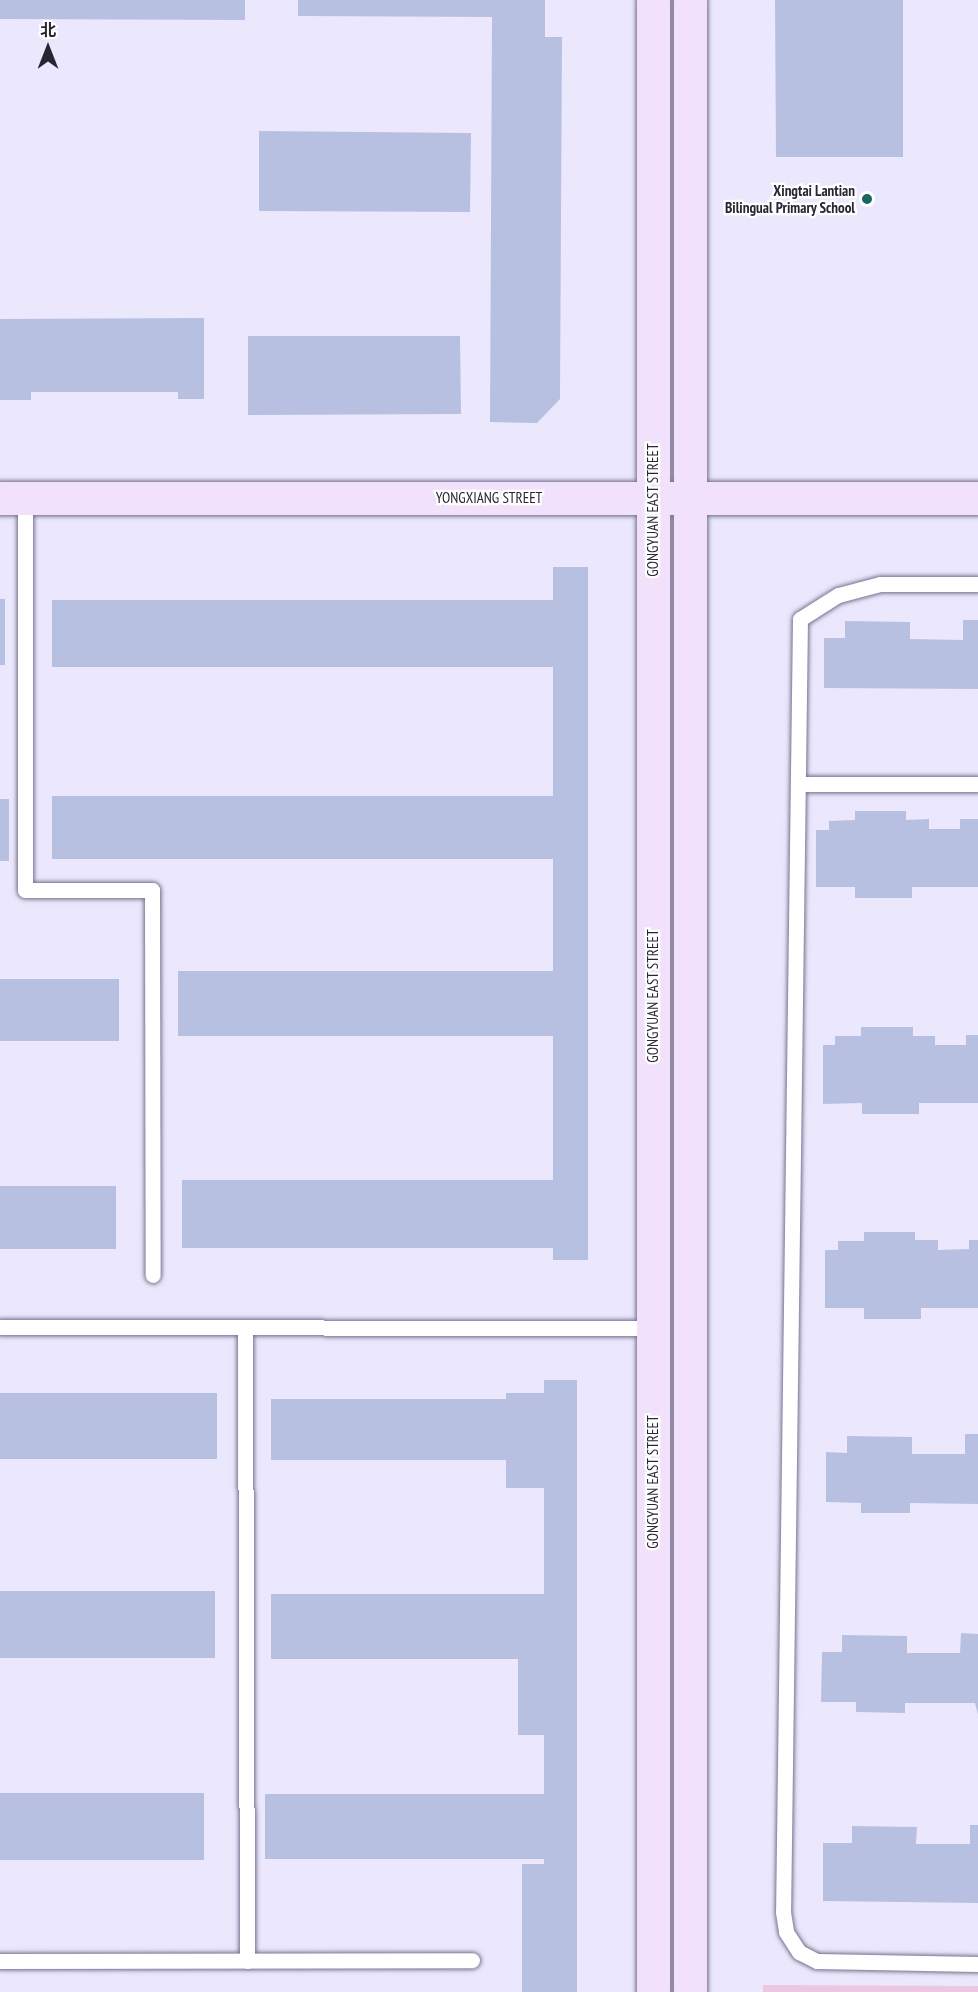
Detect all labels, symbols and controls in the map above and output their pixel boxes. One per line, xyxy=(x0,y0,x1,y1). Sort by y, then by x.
north arrow xyxy=(18,18,78,78)
text: 北 xyxy=(40,20,56,40)
place label: Xingtai Lantian Bilingual Primary School xyxy=(725,181,855,216)
marker: Xingtai Lantian Bilingual Primary School xyxy=(860,192,874,206)
street label: GONGYUAN EAST STREET xyxy=(644,443,662,577)
street label: YONGXIANG STREET xyxy=(436,489,542,507)
street label: GONGYUAN EAST STREET xyxy=(644,929,662,1063)
street label: GONGYUAN EAST STREET xyxy=(644,1415,662,1549)

